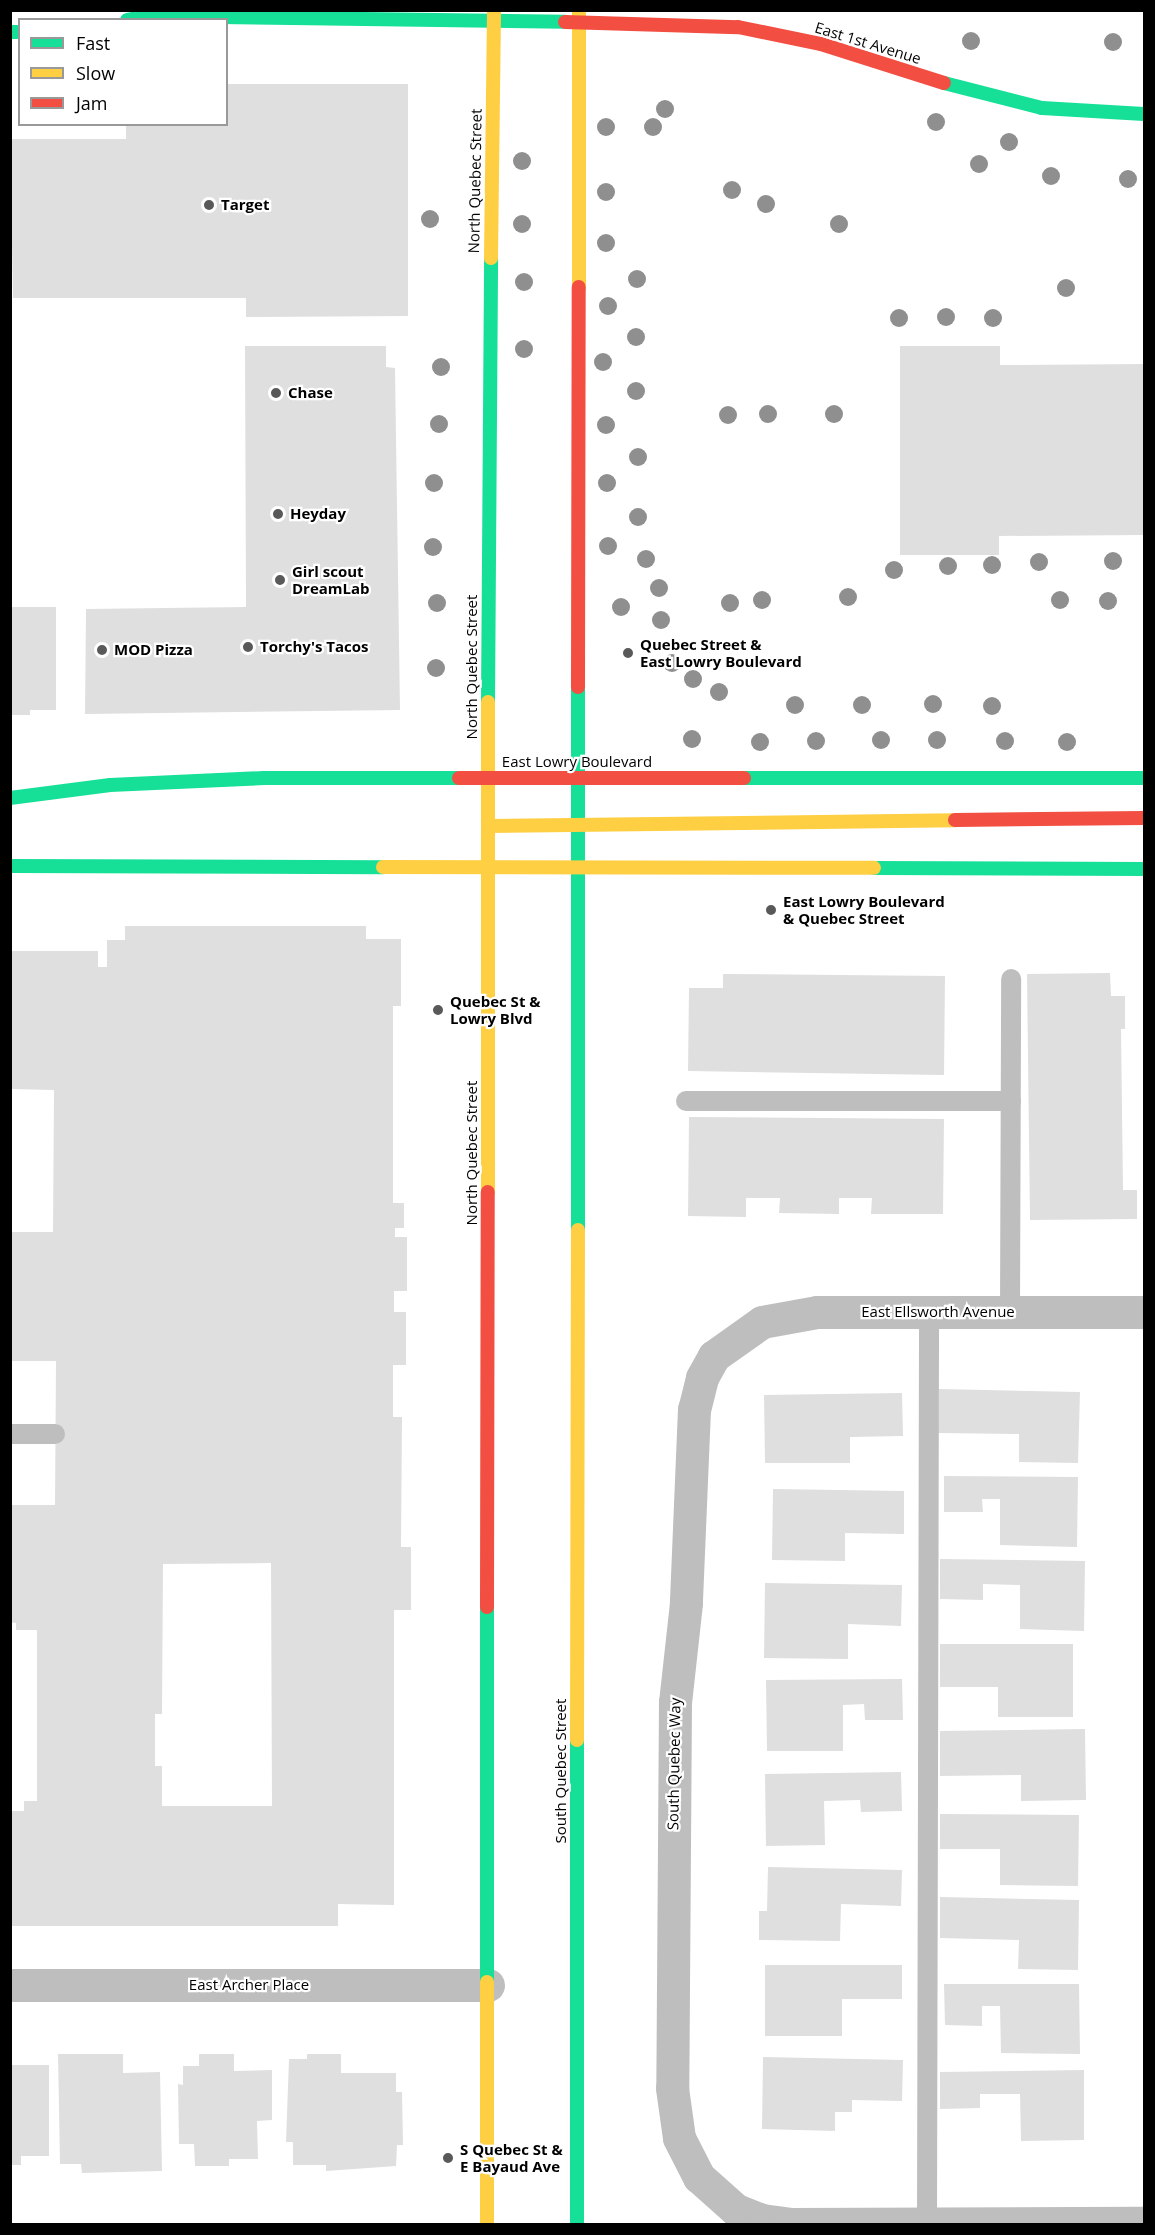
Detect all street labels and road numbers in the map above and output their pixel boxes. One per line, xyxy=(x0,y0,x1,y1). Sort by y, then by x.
street label: East 1st Avenue xyxy=(813,18,923,68)
street label: North Quebec Street xyxy=(465,108,485,254)
street label: North Quebec Street xyxy=(463,595,481,739)
street label: East Lowry Boulevard xyxy=(502,753,652,771)
street label: North Quebec Street xyxy=(463,1081,481,1225)
street label: East Ellsworth Avenue xyxy=(861,1303,1015,1321)
street label: South Quebec Way xyxy=(664,1698,684,1830)
street label: South Quebec Street xyxy=(552,1699,570,1843)
street label: East Archer Place xyxy=(189,1976,309,1994)

